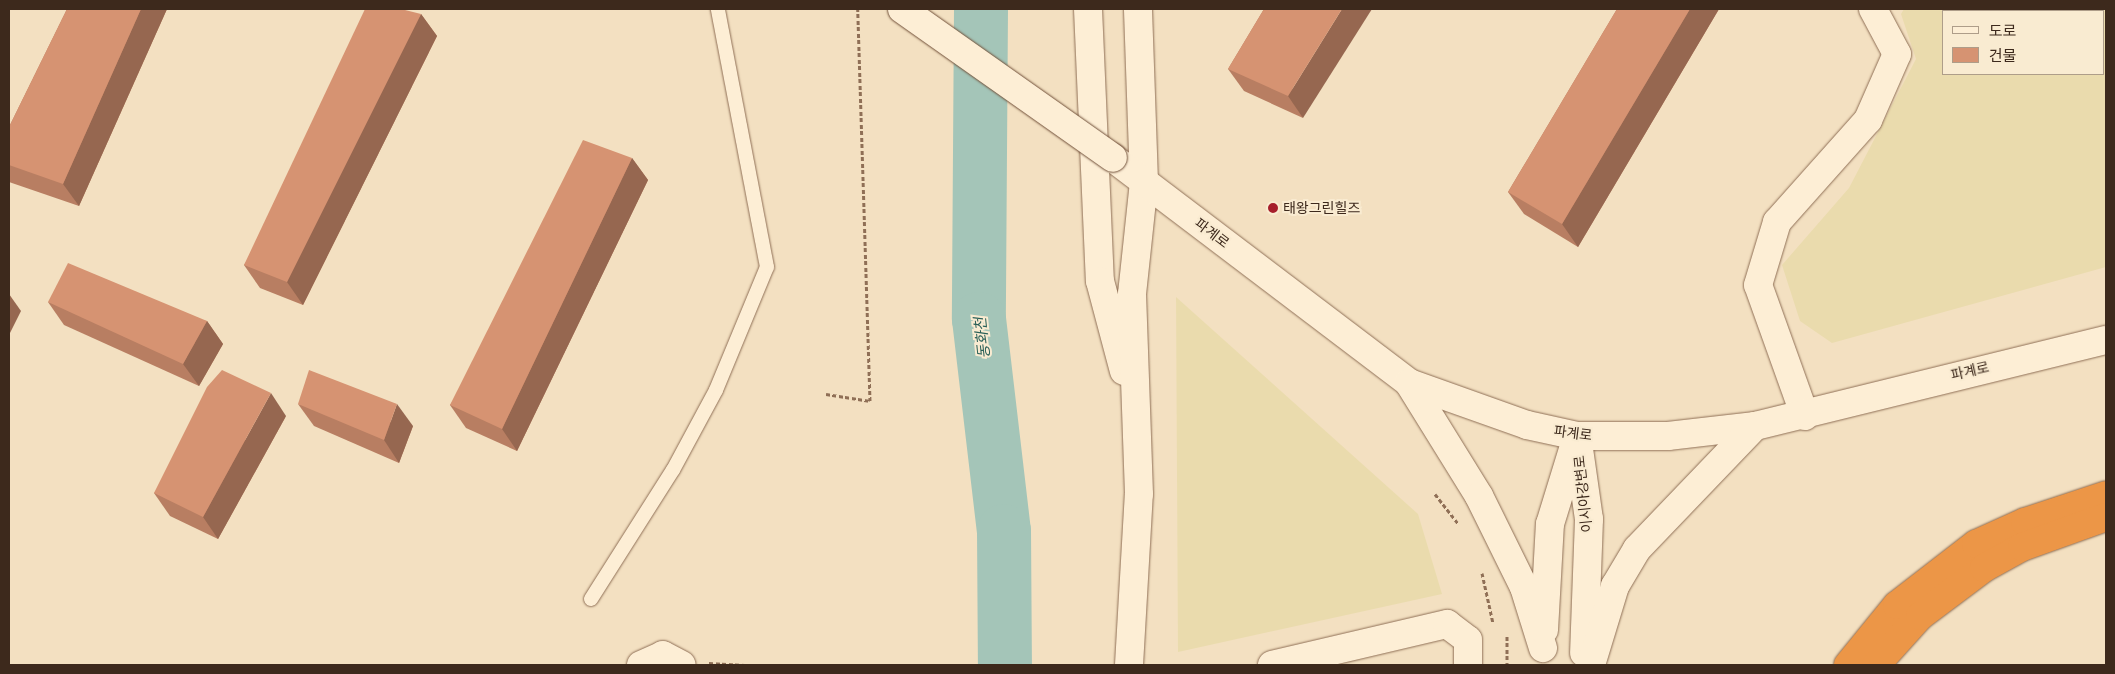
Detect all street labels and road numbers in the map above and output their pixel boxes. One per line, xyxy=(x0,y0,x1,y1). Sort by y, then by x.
street label: 파계로 xyxy=(1192,215,1232,251)
street label: 파계로 xyxy=(1949,358,1991,384)
street label: 파계로 xyxy=(1553,422,1593,444)
street label: 이시아강변로 xyxy=(1571,455,1595,533)

